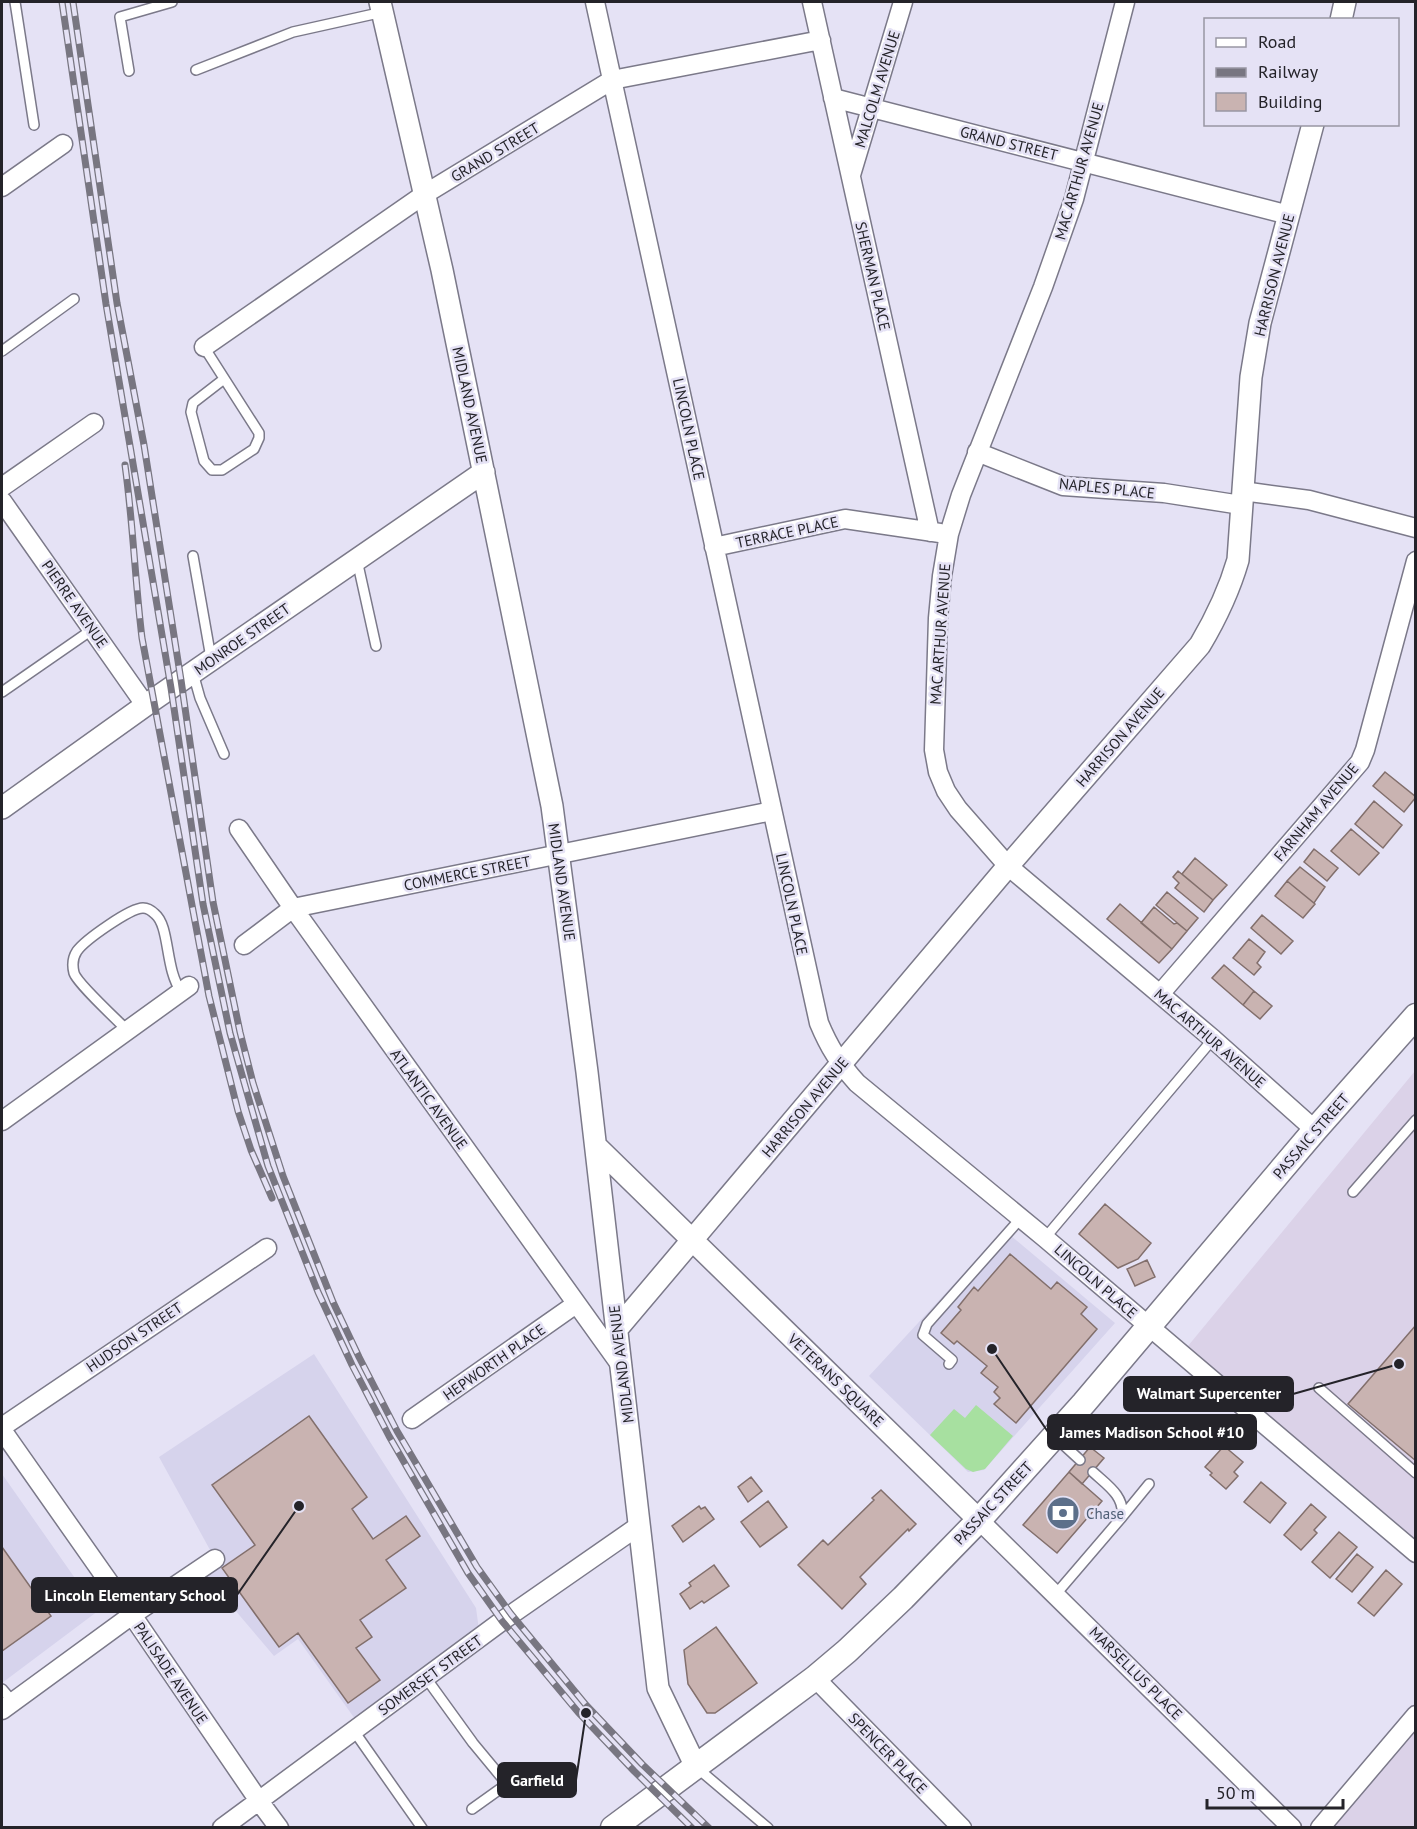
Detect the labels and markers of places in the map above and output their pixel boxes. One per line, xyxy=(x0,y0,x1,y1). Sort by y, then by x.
callout: Walmart Supercenter xyxy=(1124,1377,1293,1411)
callout: James Madison School #10 xyxy=(1048,1415,1256,1449)
bank icon: Chase xyxy=(1045,1495,1081,1531)
place label: Chase xyxy=(1086,1504,1124,1523)
callout: Lincoln Elementary School xyxy=(32,1578,237,1612)
callout: Garfield xyxy=(498,1763,576,1797)

